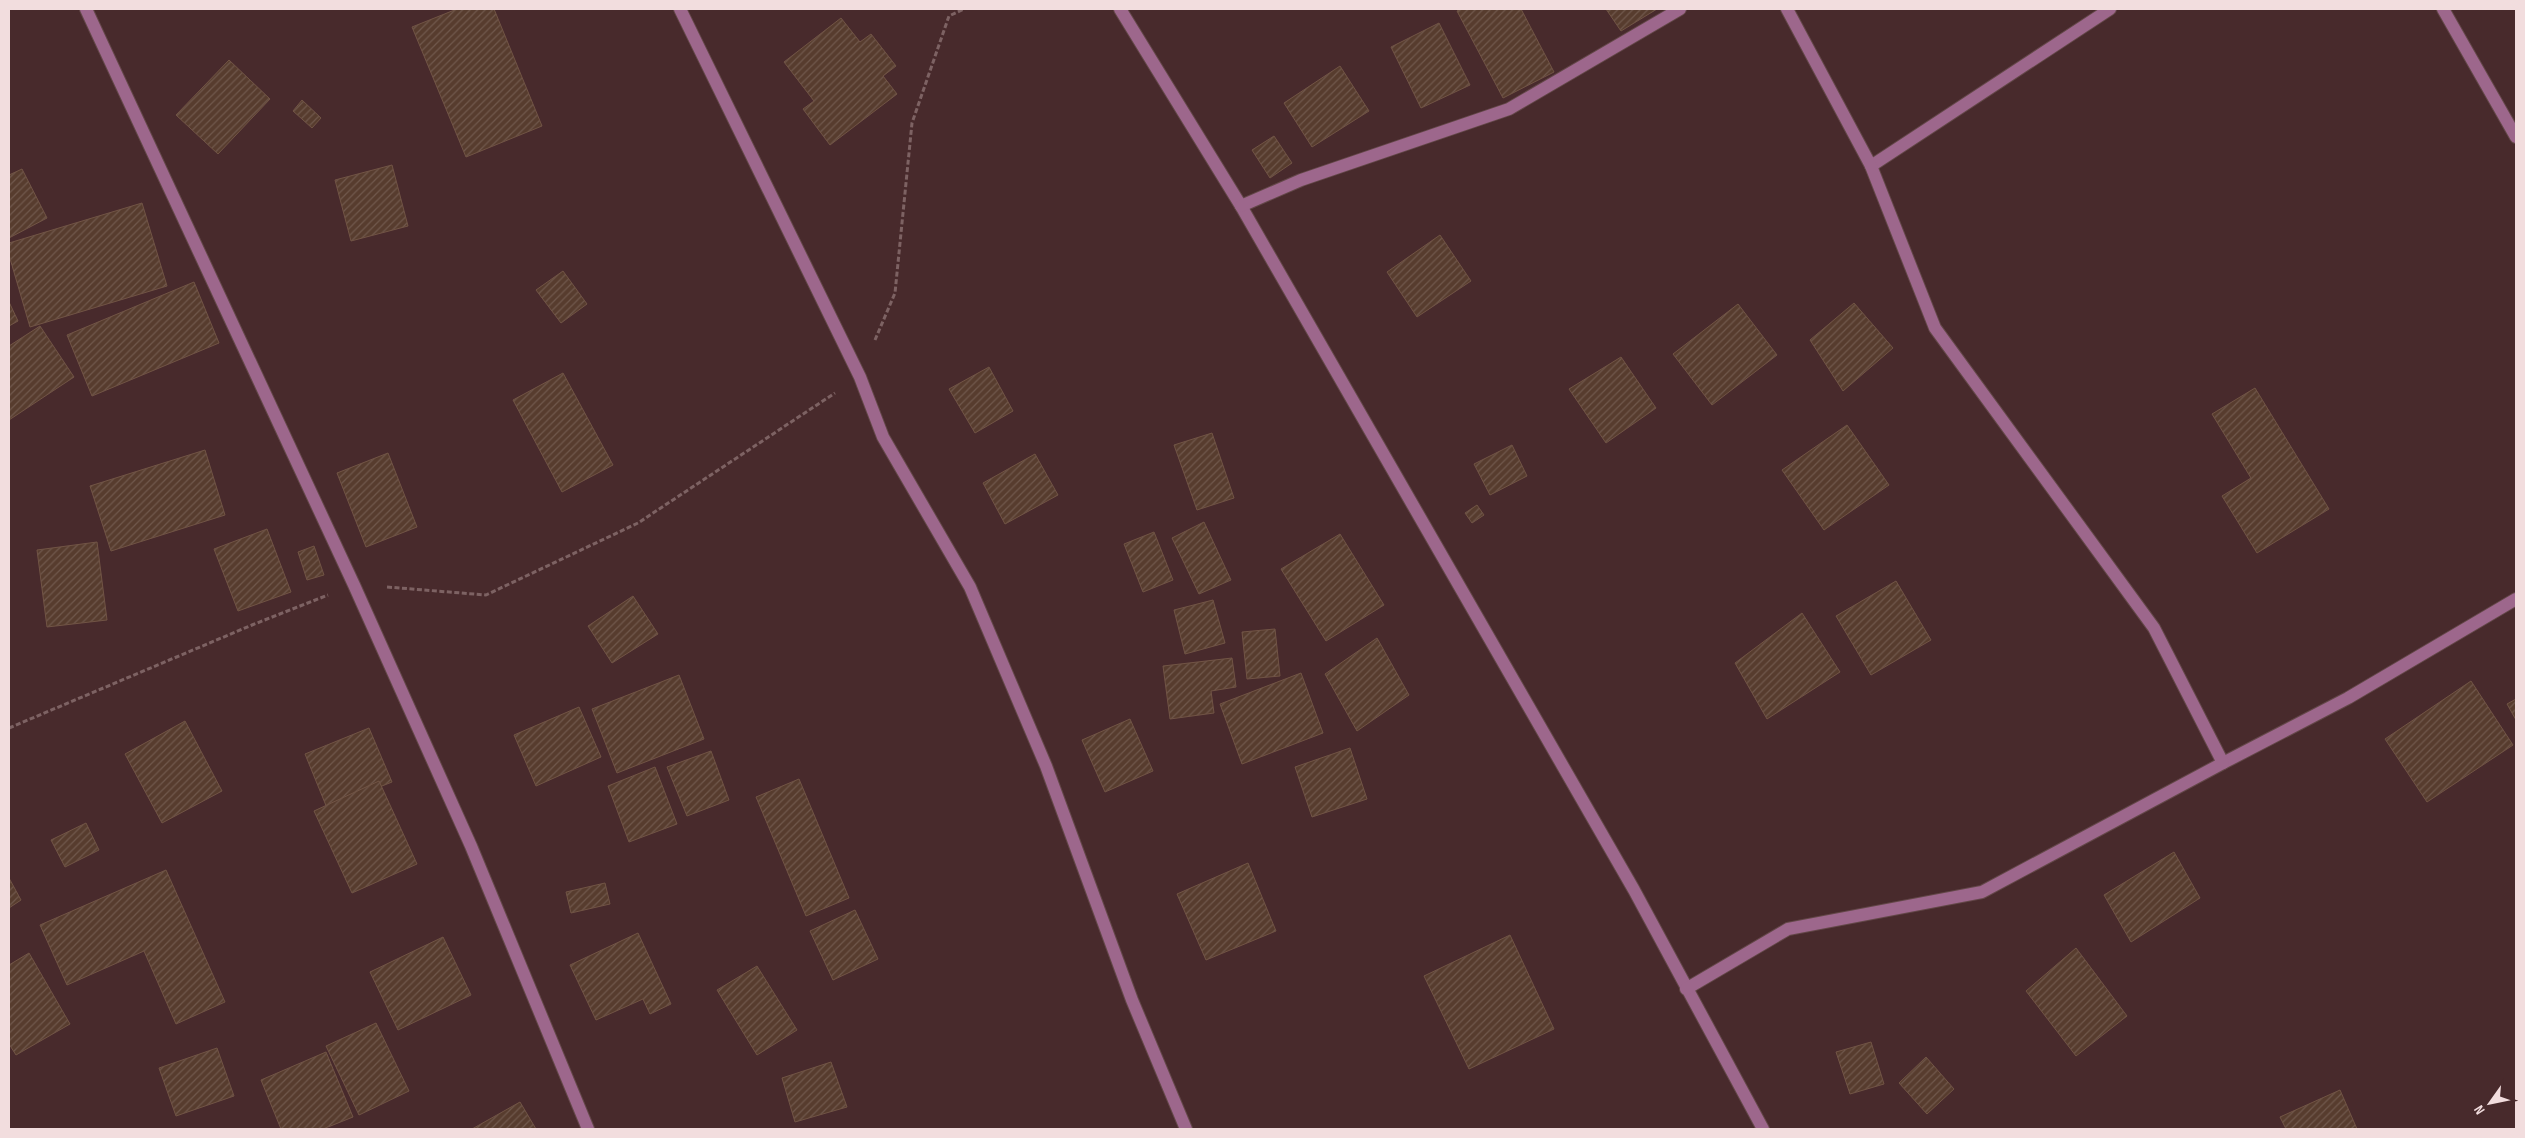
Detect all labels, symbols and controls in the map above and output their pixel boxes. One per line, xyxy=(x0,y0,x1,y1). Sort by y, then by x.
north arrow xyxy=(2465,1078,2515,1128)
text: N xyxy=(2470,1102,2489,1118)

